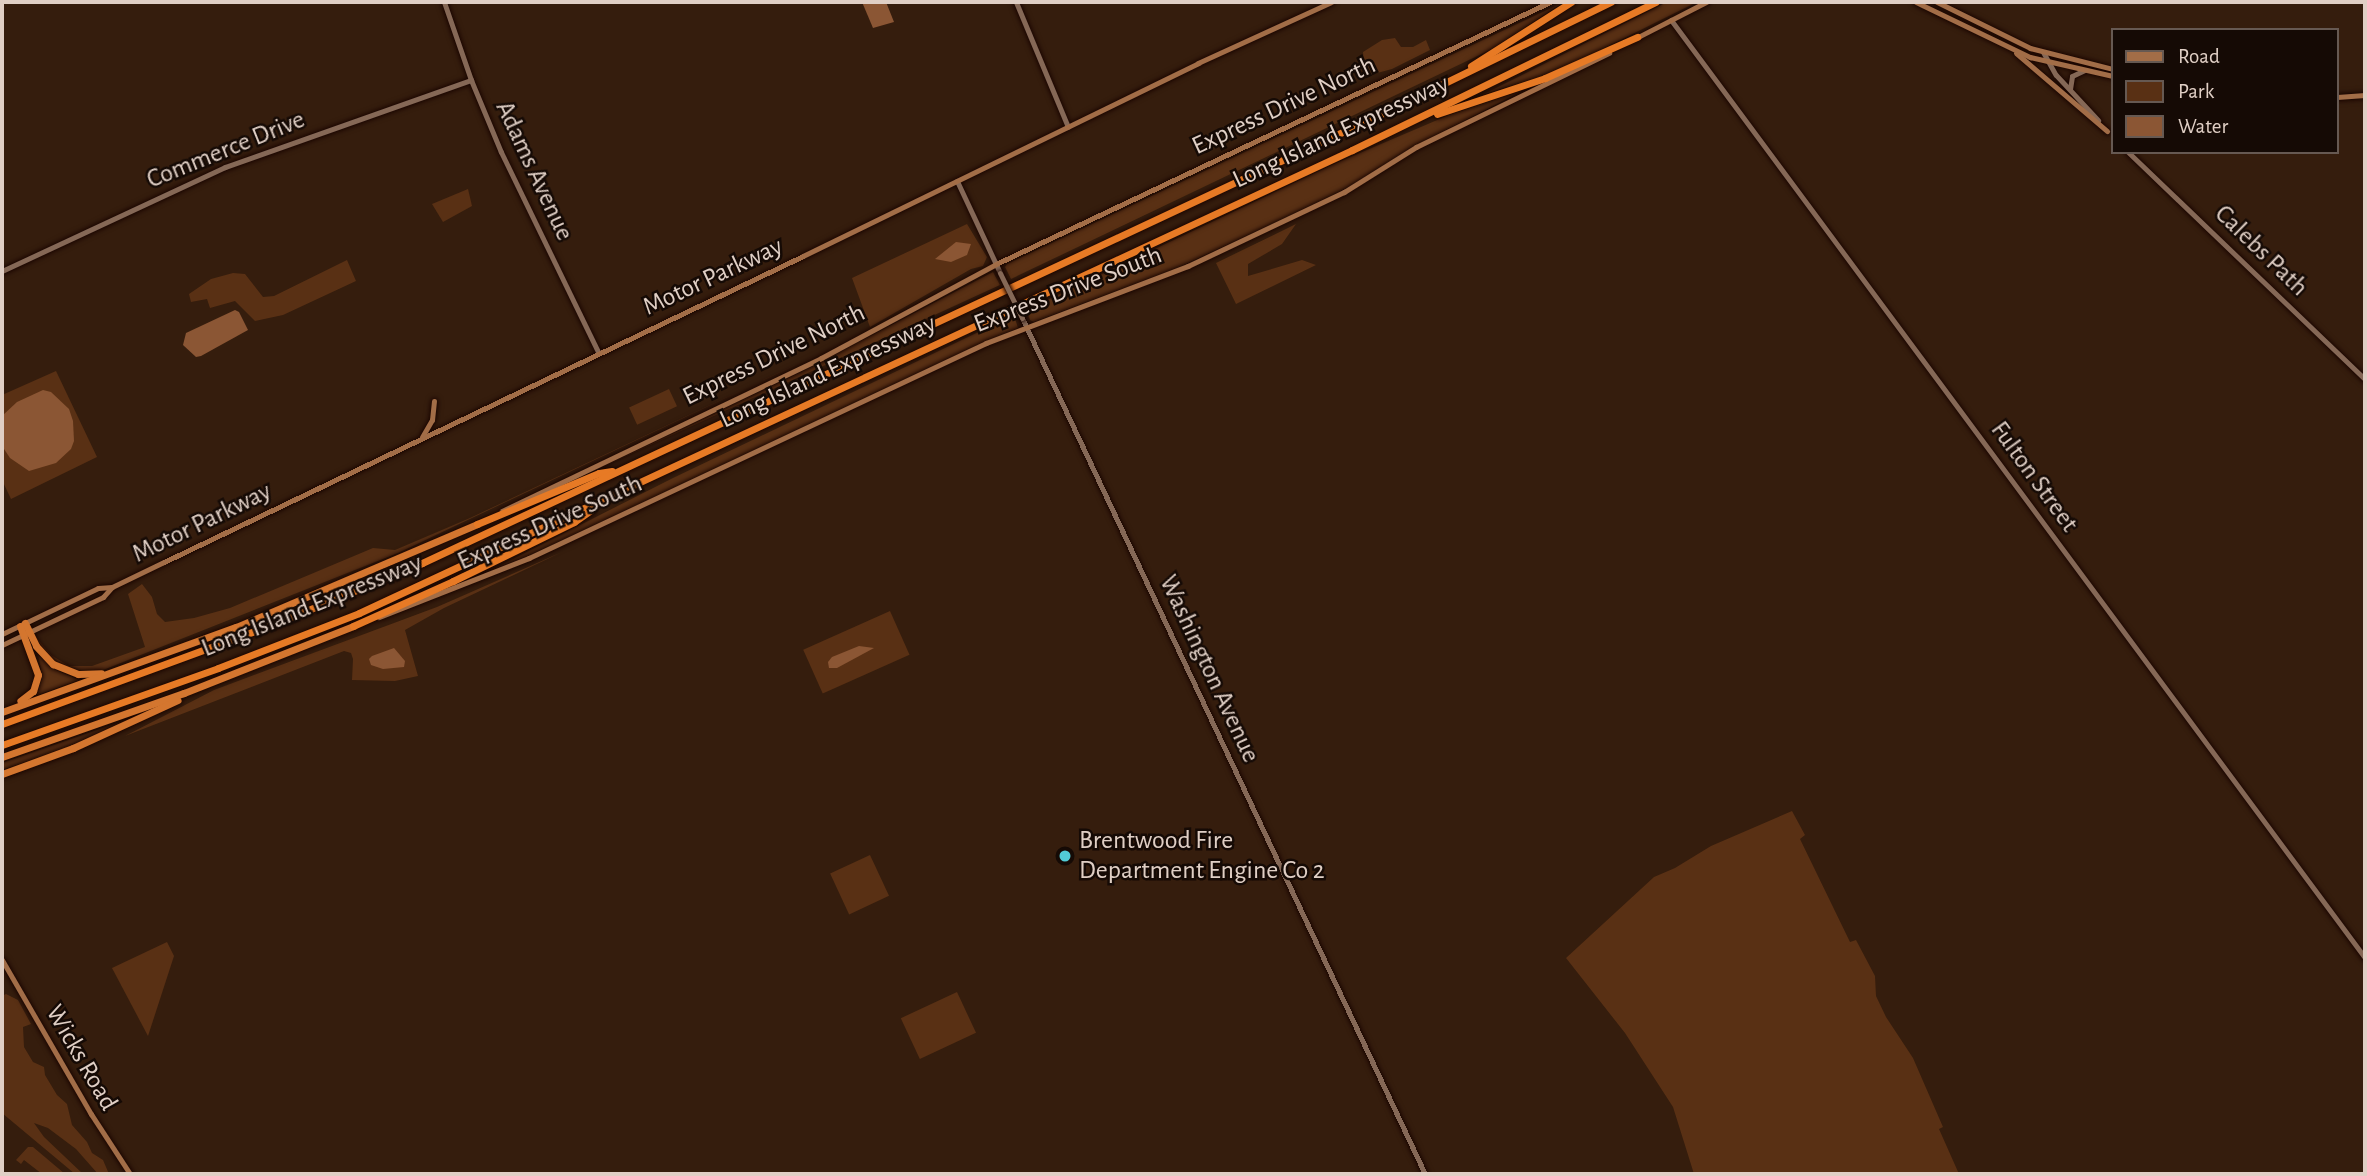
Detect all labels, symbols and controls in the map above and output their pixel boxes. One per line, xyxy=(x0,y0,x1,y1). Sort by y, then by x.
legend xyxy=(2112,28,2339,154)
text: Road xyxy=(2178,46,2220,67)
street label: Express Drive North xyxy=(1187,50,1381,162)
street label: Long Island Expressway xyxy=(1228,68,1454,196)
text: Park xyxy=(2178,81,2214,102)
street label: Adams Avenue xyxy=(488,96,580,246)
street label: Commerce Drive xyxy=(142,104,310,196)
text: Water xyxy=(2178,116,2228,137)
street label: Calebs Path xyxy=(2208,199,2314,303)
street label: Motor Parkway xyxy=(638,231,788,323)
street label: Express Drive South xyxy=(970,240,1166,340)
street label: Express Drive North xyxy=(678,297,870,413)
street label: Long Island Expressway xyxy=(715,308,941,436)
street label: Fulton Street xyxy=(1983,416,2085,538)
street label: Express Drive South xyxy=(453,468,647,578)
street label: Motor Parkway xyxy=(127,476,277,570)
street label: Long Island Expressway xyxy=(197,548,427,664)
street label: Washington Avenue xyxy=(1152,570,1266,768)
place label: Brentwood Fire Department Engine Co 2 xyxy=(1079,825,1324,886)
marker: Brentwood Fire Department Engine Co 2 xyxy=(1057,848,1073,864)
street label: Wicks Road xyxy=(38,1000,124,1116)

